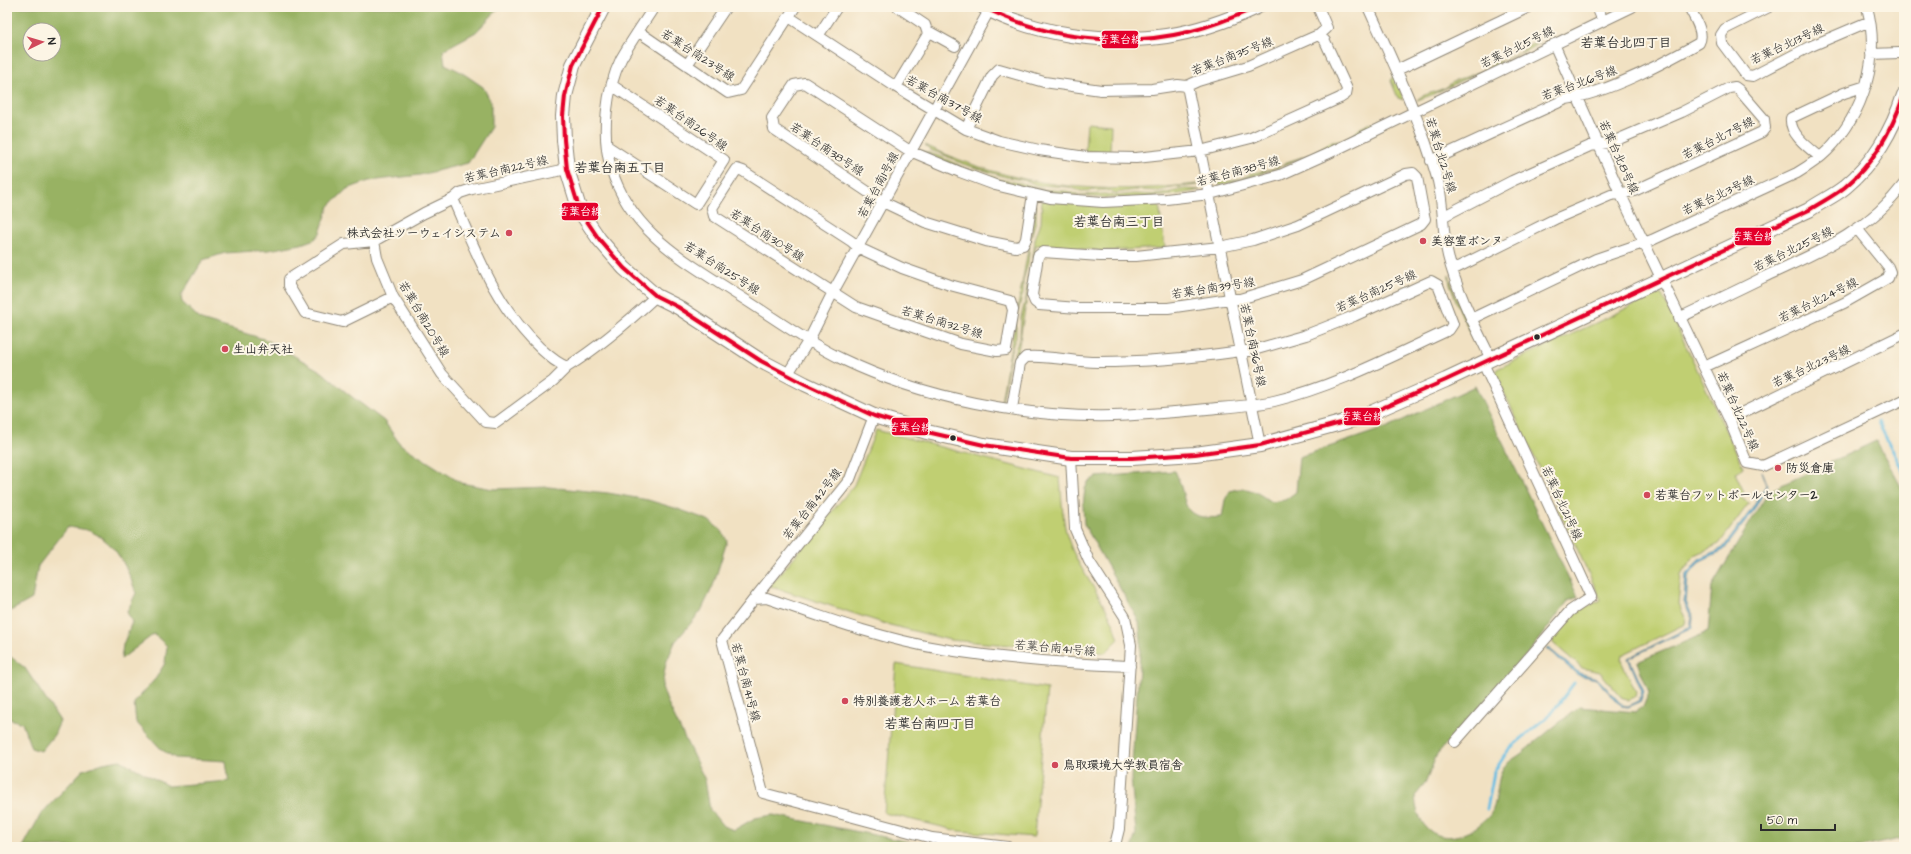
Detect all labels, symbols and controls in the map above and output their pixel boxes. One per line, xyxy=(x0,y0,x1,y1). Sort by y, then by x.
street label: 若葉台北13号線 xyxy=(1748,20,1827,69)
north arrow xyxy=(22,22,62,62)
street label: 若葉台北5号線 xyxy=(1477,22,1557,73)
street label: 若葉台南23号線 xyxy=(657,25,738,86)
line badge: 若葉台線 xyxy=(1101,30,1139,49)
text: 若葉台線 xyxy=(1098,32,1142,47)
street label: 若葉台南35号線 xyxy=(1189,33,1276,80)
district label: 若葉台北四丁目 xyxy=(1580,34,1672,52)
text: N xyxy=(44,37,59,45)
street label: 若葉台北6号線 xyxy=(1539,62,1619,105)
street label: 若葉台南37号線 xyxy=(902,71,985,128)
street label: 若葉台南26号線 xyxy=(650,92,731,155)
street label: 若葉台北7号線 xyxy=(1679,113,1757,164)
street label: 若葉台北2号線 xyxy=(1421,115,1460,195)
street label: 若葉台北8号線 xyxy=(1595,117,1643,197)
street label: 若葉台南38号線 xyxy=(786,118,867,180)
street label: 若葉台南1号線 xyxy=(854,149,903,222)
street label: 若葉台南22号線 xyxy=(462,152,550,187)
street label: 若葉台南38号線 xyxy=(1194,152,1282,191)
district label: 若葉台南五丁目 xyxy=(574,159,666,177)
street label: 若葉台北3号線 xyxy=(1679,171,1757,220)
line badge: 若葉台線 xyxy=(561,202,599,221)
text: 若葉台線 xyxy=(558,204,602,219)
street label: 若葉台南30号線 xyxy=(726,205,807,266)
district label: 若葉台南三丁目 xyxy=(1073,213,1165,231)
street label: 若葉台北25号線 xyxy=(1750,223,1836,276)
place label: 株式会社ツーウェイシステム xyxy=(346,225,501,242)
line badge: 若葉台線 xyxy=(1734,227,1772,246)
marker: 株式会社ツーウェイシステム xyxy=(504,228,514,238)
text: 若葉台線 xyxy=(1731,229,1775,244)
place label: 美容室ボンヌ xyxy=(1431,233,1503,250)
marker: 美容室ボンヌ xyxy=(1418,236,1428,246)
street label: 若葉台南25号線 xyxy=(680,237,763,299)
street label: 若葉台南25号線 xyxy=(1333,266,1420,317)
street label: 若葉台南39号線 xyxy=(1170,273,1256,304)
street label: 若葉台北24号線 xyxy=(1775,274,1861,327)
street label: 若葉台南20号線 xyxy=(394,278,453,361)
street label: 若葉台南36号線 xyxy=(1235,301,1270,389)
street label: 若葉台南32号線 xyxy=(899,302,985,343)
unlabelled marker xyxy=(1532,332,1542,342)
place label: 生山弁天社 xyxy=(233,341,293,358)
street label: 若葉台北23号線 xyxy=(1769,341,1853,392)
marker: 生山弁天社 xyxy=(220,344,230,354)
street label: 若葉台北22号線 xyxy=(1712,369,1763,454)
line badge: 若葉台線 xyxy=(1343,407,1381,426)
text: 若葉台線 xyxy=(1340,409,1384,424)
line badge: 若葉台線 xyxy=(891,417,929,436)
text: 若葉台線 xyxy=(888,420,932,435)
unlabelled marker xyxy=(948,433,958,443)
place label: 防災倉庫 xyxy=(1786,460,1834,477)
street label: 若葉台北21号線 xyxy=(1537,463,1586,543)
marker: 防災倉庫 xyxy=(1773,463,1783,473)
street label: 若葉台南42号線 xyxy=(779,465,846,544)
place label: 若葉台フットボールセンター2 xyxy=(1655,487,1818,504)
marker: 若葉台フットボールセンター2 xyxy=(1642,490,1652,500)
street label: 若葉台南41号線 xyxy=(1014,636,1096,661)
street label: 若葉台南41号線 xyxy=(727,640,764,724)
place label: 特別養護老人ホーム 若葉台 xyxy=(853,693,1001,710)
marker: 特別養護老人ホーム 若葉台 xyxy=(840,696,850,706)
district label: 若葉台南四丁目 xyxy=(884,715,976,733)
place label: 鳥取環境大学教員宿舎 xyxy=(1063,757,1183,774)
marker: 鳥取環境大学教員宿舎 xyxy=(1050,760,1060,770)
scale bar xyxy=(1761,806,1835,832)
text: 50 m xyxy=(1767,812,1798,829)

